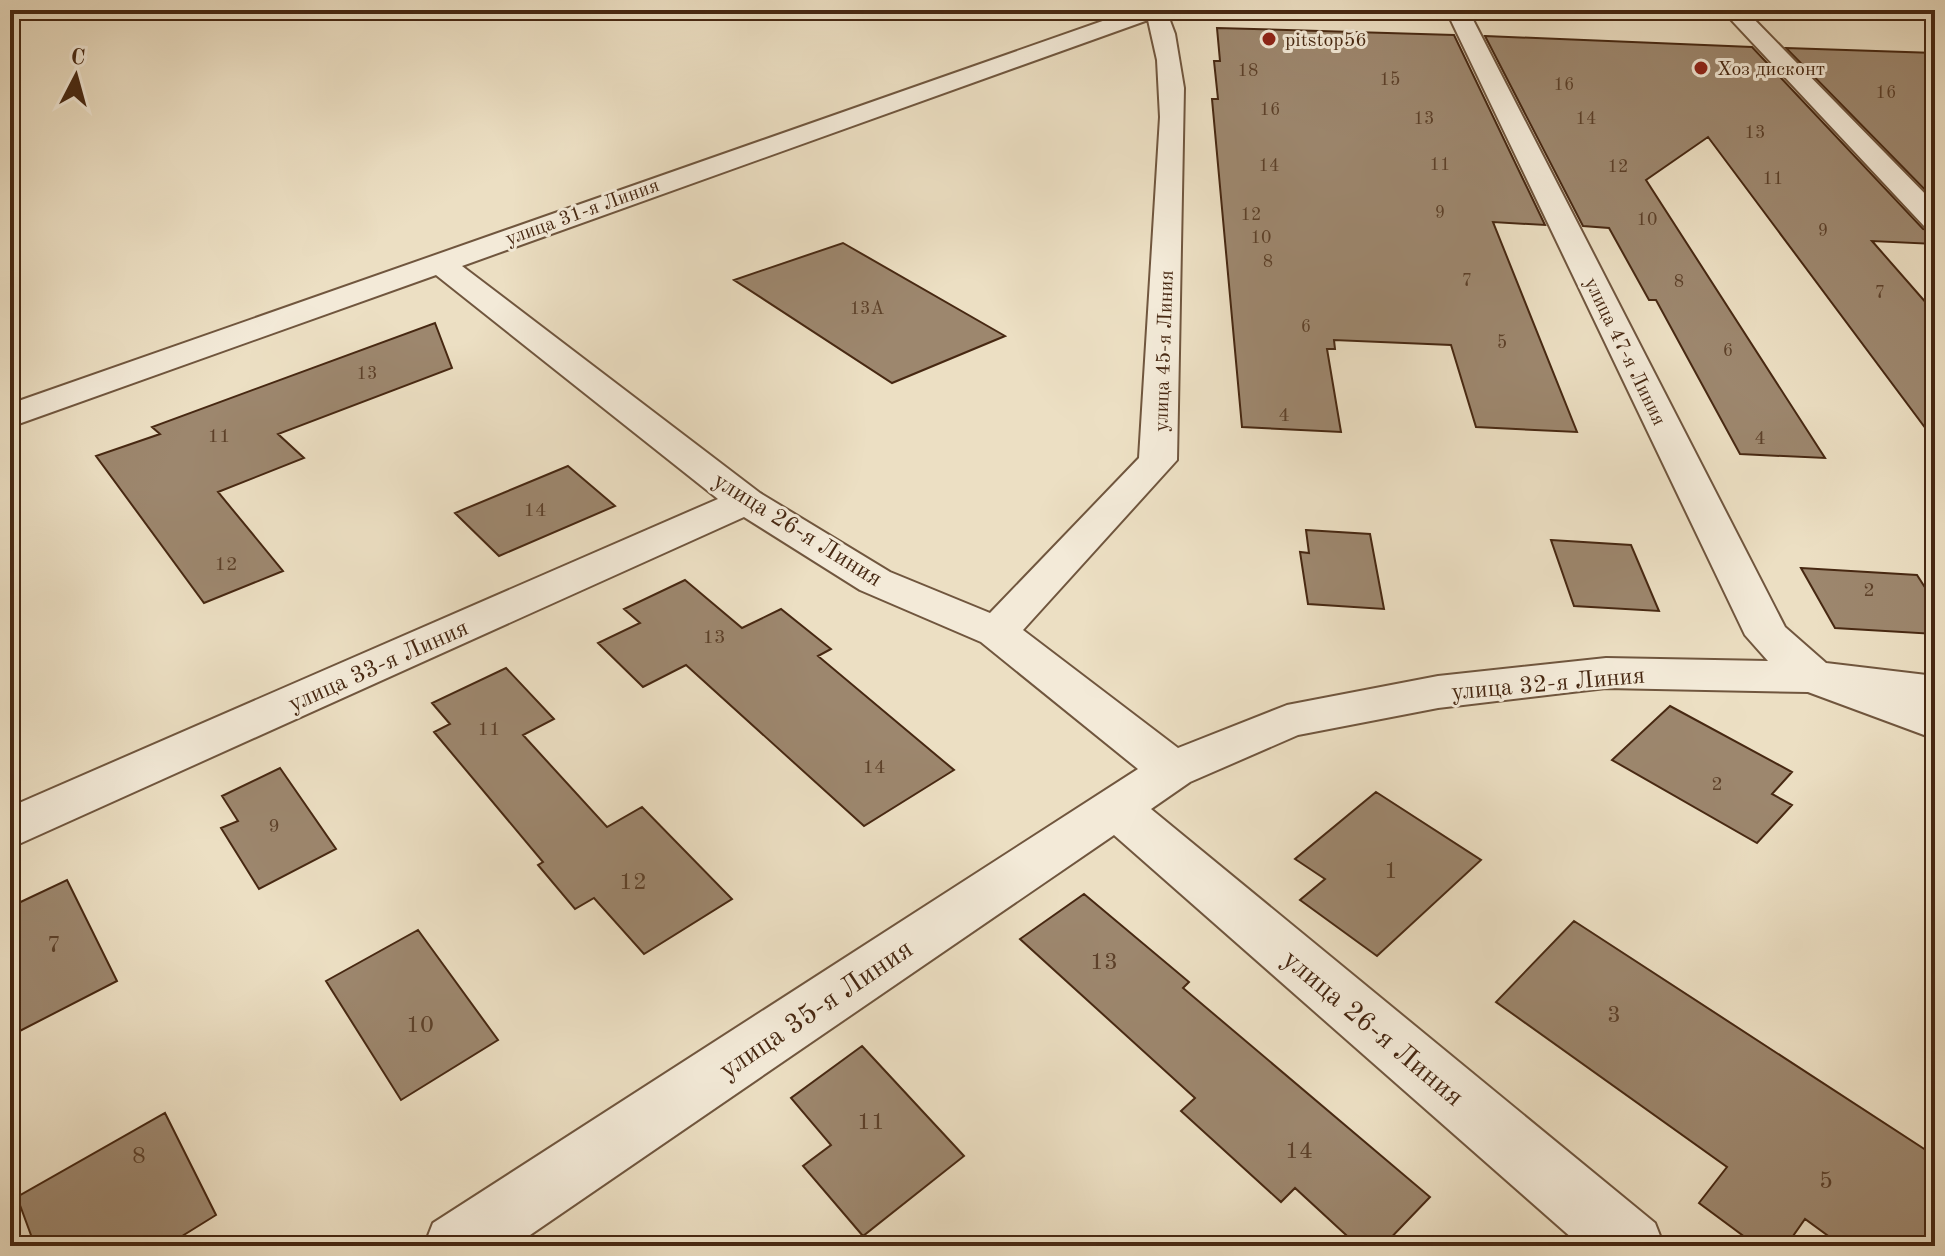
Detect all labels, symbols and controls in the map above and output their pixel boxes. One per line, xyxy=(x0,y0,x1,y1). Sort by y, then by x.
marker: pitstop56 xyxy=(1260,30,1278,48)
place label: pitstop56 xyxy=(1285,31,1367,51)
north arrow xyxy=(36,36,116,116)
text: С xyxy=(70,46,86,70)
marker: Хоз дисконт xyxy=(1692,59,1710,77)
place label: Хоз дисконт xyxy=(1717,60,1825,80)
house number: 18 xyxy=(1238,62,1258,80)
house number: 15 xyxy=(1380,71,1400,89)
house number: 16 xyxy=(1554,76,1574,94)
house number: 16 xyxy=(1876,84,1896,102)
house number: 16 xyxy=(1260,101,1280,119)
house number: 13 xyxy=(1414,110,1434,128)
house number: 14 xyxy=(1576,110,1596,128)
house number: 13 xyxy=(1745,124,1765,142)
house number: 11 xyxy=(1430,156,1450,174)
house number: 14 xyxy=(1259,157,1279,175)
house number: 12 xyxy=(1608,158,1628,176)
house number: 11 xyxy=(1763,170,1783,188)
street label: улица 31-я Линия xyxy=(503,176,662,250)
house number: 9 xyxy=(1435,204,1445,222)
house number: 12 xyxy=(1241,206,1261,224)
house number: 10 xyxy=(1637,211,1657,229)
house number: 9 xyxy=(1818,222,1828,240)
house number: 10 xyxy=(1251,229,1271,247)
house number: 8 xyxy=(1263,253,1273,271)
street label: улица 45-я Линия xyxy=(1152,270,1178,432)
house number: 7 xyxy=(1462,272,1472,290)
house number: 8 xyxy=(1674,273,1684,291)
street label: улица 47-я Линия xyxy=(1580,275,1669,429)
house number: 7 xyxy=(1875,284,1885,302)
house number: 13А xyxy=(850,300,885,318)
house number: 6 xyxy=(1301,318,1311,336)
house number: 5 xyxy=(1497,334,1507,352)
house number: 6 xyxy=(1723,342,1733,360)
house number: 13 xyxy=(357,365,377,383)
house number: 4 xyxy=(1278,406,1290,426)
house number: 11 xyxy=(207,427,231,447)
house number: 4 xyxy=(1754,429,1766,449)
street label: улица 26-я Линия xyxy=(708,469,886,592)
house number: 14 xyxy=(523,501,547,521)
house number: 12 xyxy=(214,555,238,575)
house number: 2 xyxy=(1863,581,1875,601)
street label: улица 33-я Линия xyxy=(285,616,472,717)
house number: 13 xyxy=(702,628,726,648)
street label: улица 32-я Линия xyxy=(1450,665,1646,705)
house number: 11 xyxy=(477,720,501,740)
house number: 14 xyxy=(862,758,886,778)
house number: 2 xyxy=(1711,775,1723,795)
house number: 9 xyxy=(268,817,280,837)
house number: 1 xyxy=(1384,860,1398,884)
house number: 12 xyxy=(619,871,647,895)
house number: 7 xyxy=(47,934,61,958)
street label: улица 35-я Линия xyxy=(715,936,918,1085)
street label: улица 26-я Линия xyxy=(1276,946,1468,1113)
house number: 13 xyxy=(1090,951,1118,975)
house number: 3 xyxy=(1607,1004,1621,1028)
house number: 10 xyxy=(406,1014,434,1038)
house number: 11 xyxy=(857,1111,885,1135)
house number: 14 xyxy=(1285,1140,1313,1164)
house number: 8 xyxy=(132,1145,146,1169)
house number: 5 xyxy=(1819,1170,1833,1194)

